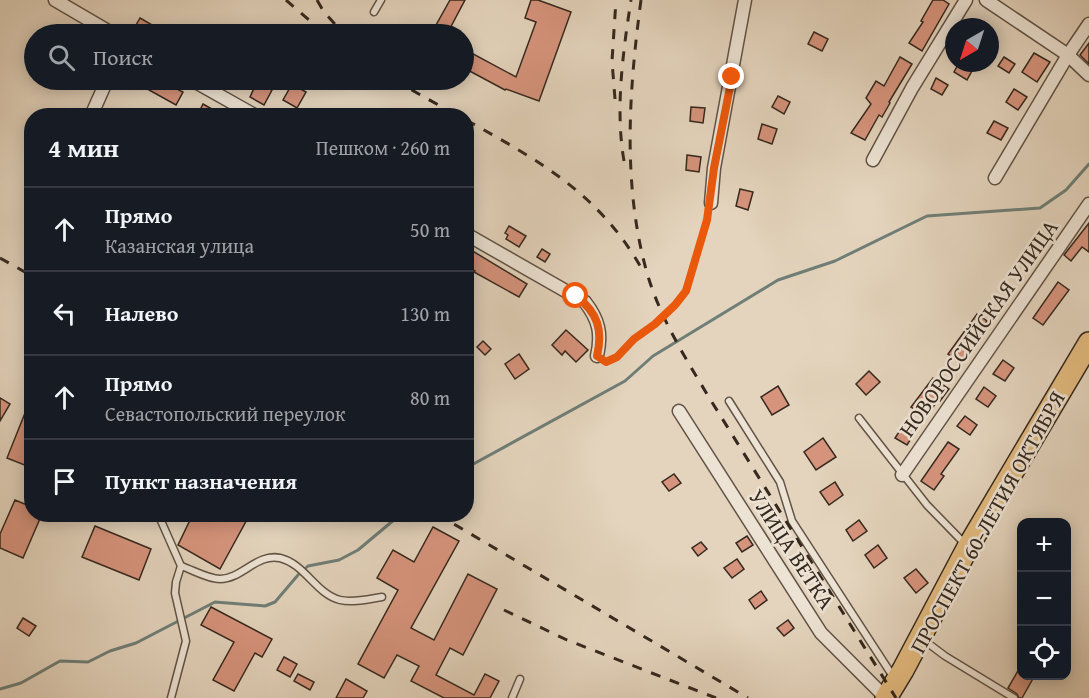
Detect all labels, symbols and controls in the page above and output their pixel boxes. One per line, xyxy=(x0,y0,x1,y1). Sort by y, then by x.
north arrow xyxy=(945,18,999,72)
search box xyxy=(24,24,474,90)
icon: search xyxy=(45,41,78,74)
text: Поиск xyxy=(93,41,153,73)
route end xyxy=(718,63,744,89)
text: 4 мин xyxy=(48,128,119,167)
text: Пешком · 260 m xyxy=(316,133,450,162)
text: Прямо xyxy=(105,199,172,231)
street label: НОВОРОССИЙСКАЯ УЛИЦА xyxy=(891,212,1066,443)
icon: ahead xyxy=(48,213,81,246)
text: 50 m xyxy=(410,215,450,244)
text: Казанская улица xyxy=(105,231,254,260)
route start xyxy=(562,282,588,308)
icon: left xyxy=(48,297,81,330)
text: Налево xyxy=(105,297,178,329)
text: 130 m xyxy=(400,299,450,328)
text: Прямо xyxy=(105,367,172,399)
icon: ahead xyxy=(48,381,81,414)
text: 80 m xyxy=(410,383,450,412)
street label: ПРОСПЕКТ 60-ЛЕТИЯ ОКТЯБРЯ xyxy=(901,385,1073,659)
text: Севастопольский переулок xyxy=(105,399,345,428)
icon: arrive xyxy=(48,465,81,498)
text: Пункт назначения xyxy=(105,465,297,497)
street label: УЛИЦА ВЕТКА xyxy=(741,483,843,616)
map controls xyxy=(1017,518,1071,680)
button: + xyxy=(1017,518,1071,572)
button: − xyxy=(1017,572,1071,626)
button: locate xyxy=(1017,626,1071,680)

